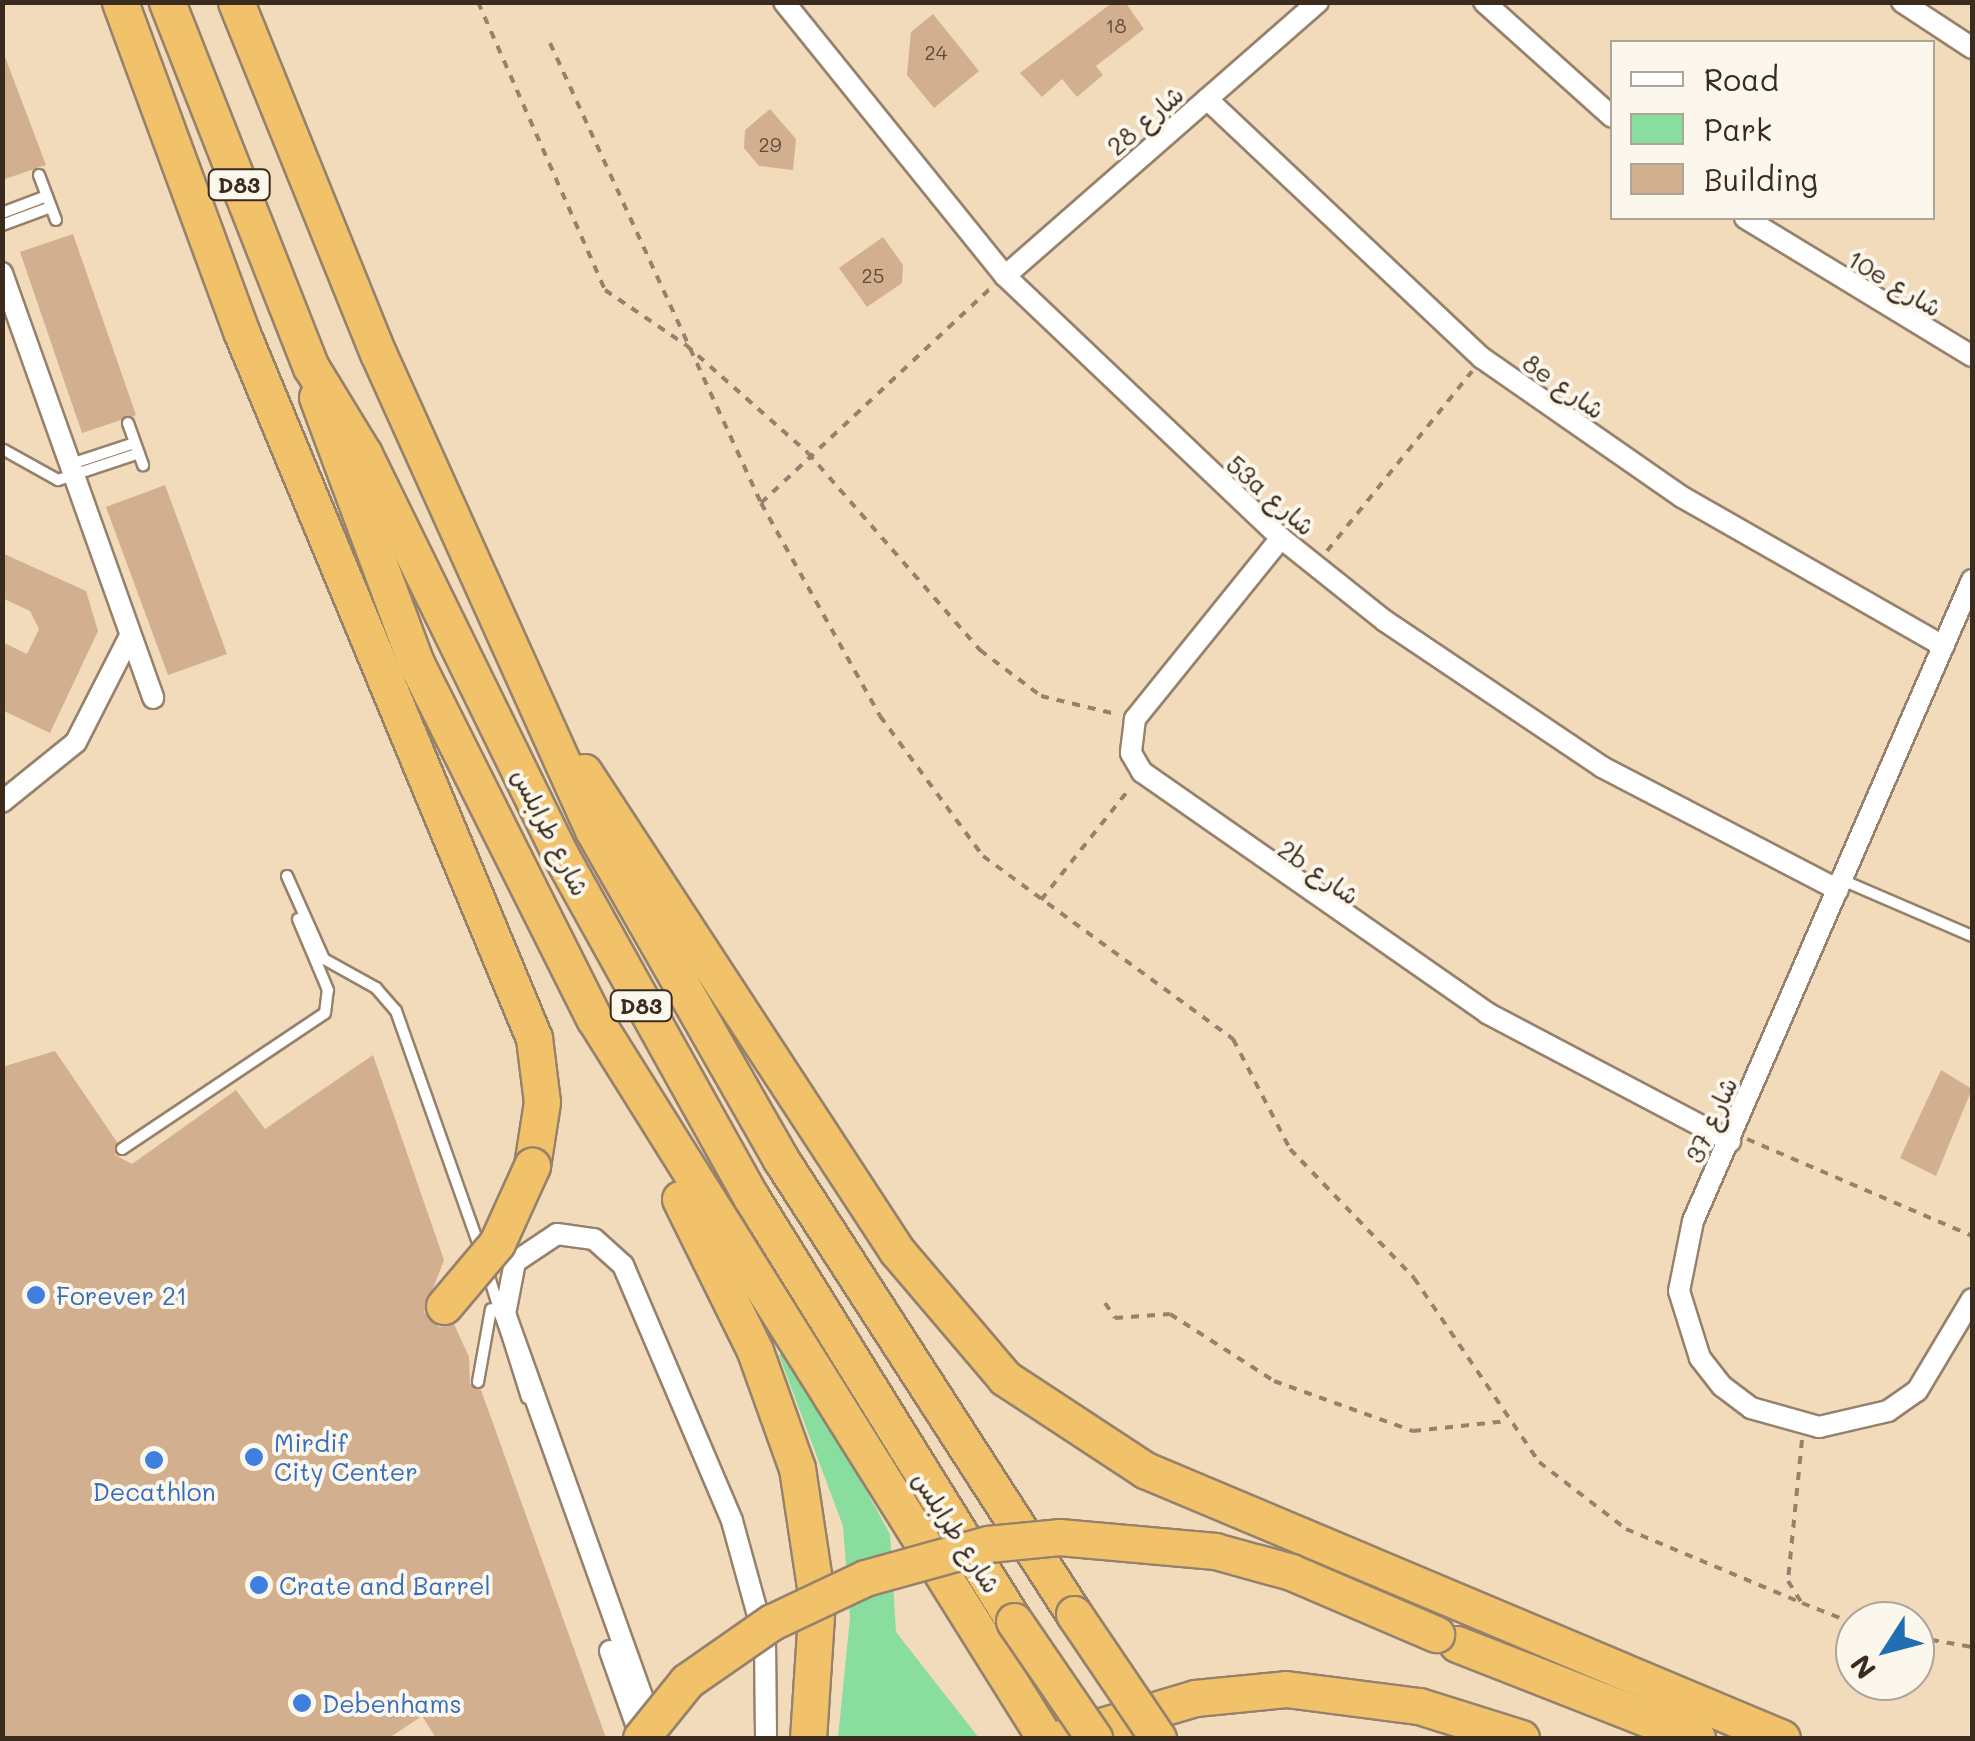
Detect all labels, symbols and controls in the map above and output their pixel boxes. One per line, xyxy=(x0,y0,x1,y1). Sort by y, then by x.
house number: 18 xyxy=(1105,13,1127,37)
house number: 24 xyxy=(925,40,947,64)
legend xyxy=(1610,40,1935,220)
text: Road xyxy=(1704,59,1779,99)
street label: شارع 28 xyxy=(1101,79,1189,161)
text: Park xyxy=(1704,109,1772,149)
house number: 29 xyxy=(759,132,781,156)
text: Building xyxy=(1704,159,1818,199)
road number: D83 xyxy=(206,168,272,202)
street label: 10e شارع xyxy=(1843,243,1947,323)
house number: 25 xyxy=(862,263,884,287)
street label: 8e شارع xyxy=(1517,347,1611,425)
street label: 53a شارع xyxy=(1221,449,1321,541)
street label: شارع طرابلس xyxy=(506,763,596,901)
street label: 2b شارع xyxy=(1273,833,1365,911)
road number: D83 xyxy=(608,989,674,1023)
street label: شارع 37 xyxy=(1679,1072,1743,1168)
place label: Forever 21 xyxy=(56,1280,187,1310)
marker: Forever 21 xyxy=(25,1284,47,1306)
place label: Mirdif City Center xyxy=(274,1428,418,1487)
marker: Mirdif City Center xyxy=(243,1446,265,1468)
marker: Decathlon xyxy=(143,1449,165,1471)
street label: شارع طرابلس xyxy=(907,1466,1007,1598)
place label: Decathlon xyxy=(93,1476,215,1506)
place label: Crate and Barrel xyxy=(279,1570,491,1600)
marker: Crate and Barrel xyxy=(248,1574,270,1596)
north arrow xyxy=(1835,1601,1935,1701)
text: N xyxy=(1842,1648,1883,1687)
place label: Debenhams xyxy=(322,1688,462,1718)
marker: Debenhams xyxy=(291,1692,313,1714)

